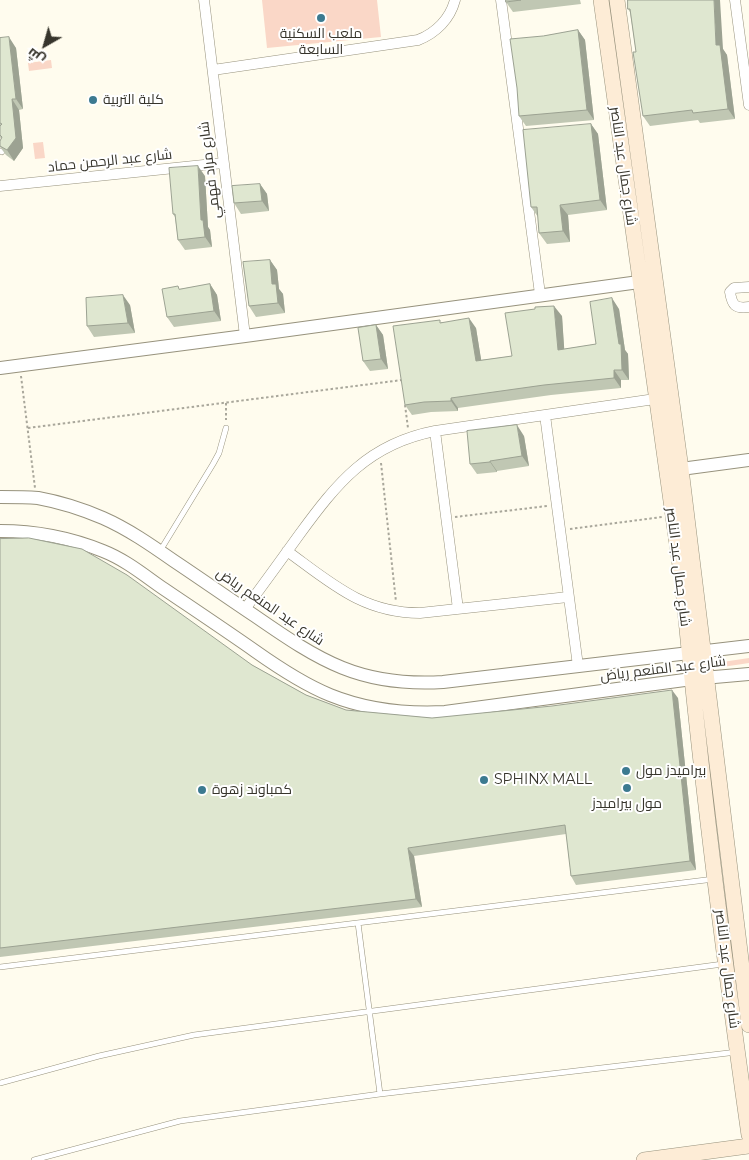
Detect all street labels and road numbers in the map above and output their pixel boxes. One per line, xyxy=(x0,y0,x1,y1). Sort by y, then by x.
street label: شارع جمال عبد الناصر xyxy=(606,106,640,226)
street label: شارع مراد فهمي xyxy=(196,120,224,220)
street label: شارع عبد الرحمن حماد xyxy=(47,146,173,176)
street label: شارع جمال عبد الناصر xyxy=(662,507,694,627)
street label: شارع عبد المنعم رياض xyxy=(213,565,327,649)
street label: شارع عبد المنعم رياض xyxy=(599,653,727,685)
street label: شارع جمال عبد الناصر xyxy=(711,909,743,1029)

